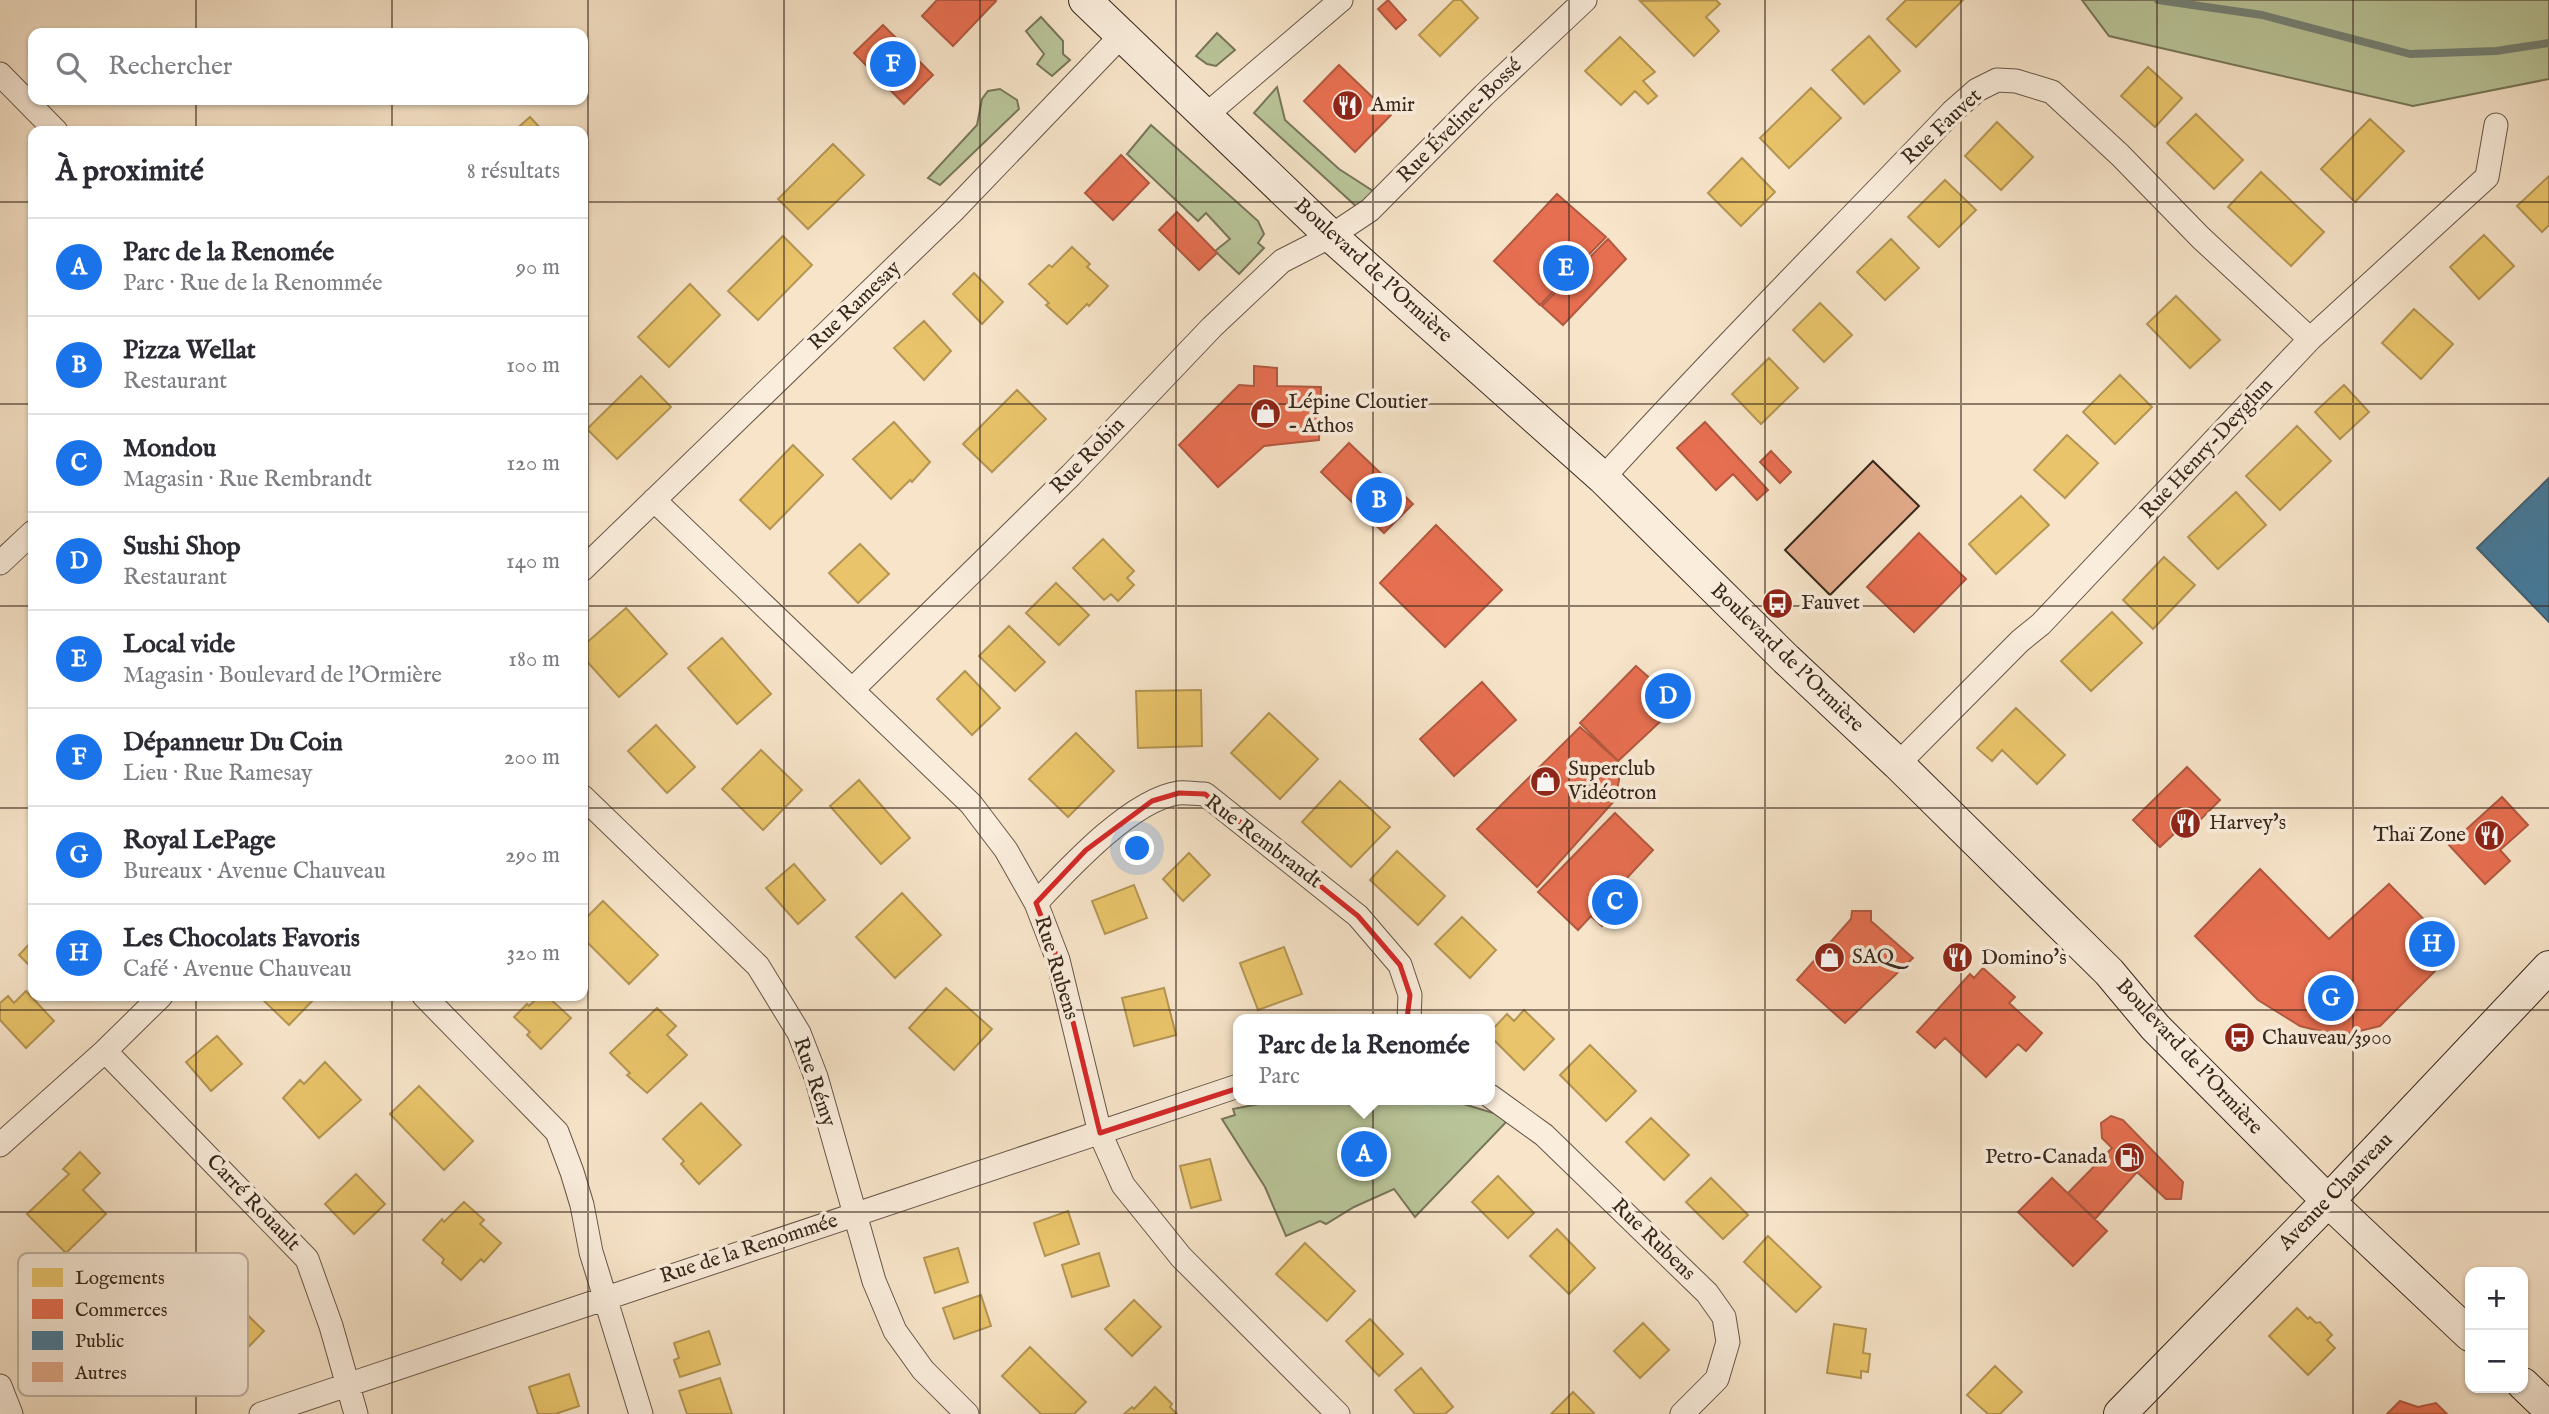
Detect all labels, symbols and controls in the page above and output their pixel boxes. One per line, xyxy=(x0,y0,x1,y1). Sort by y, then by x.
search box xyxy=(28,28,588,105)
pin: F xyxy=(870,38,916,90)
icon: search xyxy=(52,48,90,86)
text: Rechercher xyxy=(108,50,232,83)
street label: Rue Éveline-Bossé xyxy=(1391,52,1528,189)
street label: Rue Fauvet xyxy=(1896,83,1988,171)
restaurant icon: Amir xyxy=(1331,88,1365,122)
place label: Amir xyxy=(1370,92,1415,119)
text: À proximité xyxy=(56,153,204,191)
text: 8 résultats xyxy=(467,157,560,186)
street label: Boulevard de l'Ormière xyxy=(1288,193,1458,349)
text: Parc de la Renomée xyxy=(123,236,334,269)
pin: E xyxy=(1543,242,1589,294)
text: A xyxy=(71,253,87,282)
text: 90 m xyxy=(516,253,560,282)
street label: Rue Ramesay xyxy=(803,255,907,357)
text: Parc · Rue de la Renommée xyxy=(123,269,383,298)
text: Pizza Wellat xyxy=(123,334,256,367)
text: B xyxy=(71,351,87,380)
text: 100 m xyxy=(506,351,560,380)
text: Restaurant xyxy=(123,367,227,396)
street label: Rue Henry-Deyglun xyxy=(2135,373,2279,525)
place label: Lépine Cloutier - Athos xyxy=(1288,389,1428,440)
shop icon: Lépine Cloutier - Athos xyxy=(1248,397,1282,431)
street label: Rue Robin xyxy=(1045,412,1131,500)
text: Mondou xyxy=(123,432,216,465)
text: C xyxy=(71,449,87,478)
text: 120 m xyxy=(507,449,560,478)
text: Magasin · Rue Rembrandt xyxy=(123,465,372,494)
pin: B xyxy=(1356,474,1402,526)
text: Sushi Shop xyxy=(123,530,241,563)
text: D xyxy=(70,547,88,576)
text: 140 m xyxy=(506,547,560,576)
text: Restaurant xyxy=(123,563,227,592)
street label: Boulevard de l'Ormière xyxy=(1704,577,1870,739)
bus stop icon: Fauvet xyxy=(1761,586,1795,620)
place label: Fauvet xyxy=(1801,590,1860,617)
text: Local vide xyxy=(123,628,235,661)
text: E xyxy=(71,645,87,674)
text: 180 m xyxy=(508,645,560,674)
text: Magasin · Boulevard de l'Ormière xyxy=(123,661,442,690)
pin: D xyxy=(1645,670,1691,722)
text: Dépanneur Du Coin xyxy=(123,726,343,759)
text: F xyxy=(72,743,86,772)
text: 200 m xyxy=(504,743,560,772)
place label: Superclub Vidéotron xyxy=(1567,756,1657,807)
text: Lieu · Rue Ramesay xyxy=(123,759,313,788)
shop icon: Superclub Vidéotron xyxy=(1528,764,1562,798)
street label: Rue Rembrandt xyxy=(1199,789,1327,895)
restaurant icon: Harvey's xyxy=(2169,806,2203,840)
place label: Harvey's xyxy=(2209,810,2286,837)
restaurant icon: Thaï Zone xyxy=(2472,818,2506,852)
place label: Thaï Zone xyxy=(2373,822,2466,849)
text: Royal LePage xyxy=(123,824,276,857)
your location xyxy=(1120,831,1154,865)
text: G xyxy=(70,841,88,870)
text: 290 m xyxy=(505,841,560,870)
text: Bureaux · Avenue Chauveau xyxy=(123,857,386,886)
pin: C xyxy=(1592,876,1638,928)
street label: Rue Rubens xyxy=(1027,913,1085,1023)
pin: H xyxy=(2409,918,2455,970)
text: Les Chocolats Favoris xyxy=(123,922,360,955)
text: H xyxy=(69,939,89,968)
text: 320 m xyxy=(507,939,560,968)
shop icon: SAQ xyxy=(1812,940,1846,974)
restaurant icon: Domino's xyxy=(1941,941,1975,975)
place label: SAQ xyxy=(1852,944,1909,971)
place label: Domino's xyxy=(1981,945,2067,972)
text: Café · Avenue Chauveau xyxy=(123,955,352,984)
pin: G xyxy=(2308,972,2354,1024)
street label: Boulevard de l'Ormière xyxy=(2110,973,2269,1141)
popup xyxy=(1233,1014,1495,1105)
bus stop icon: Chauveau/3900 xyxy=(2222,1021,2256,1055)
place label: Chauveau/3900 xyxy=(2262,1025,2392,1052)
text: Parc de la Renomée xyxy=(1258,1029,1470,1062)
street label: Rue Rémy xyxy=(786,1034,842,1131)
text: Parc xyxy=(1258,1062,1300,1091)
street label: Avenue Chauveau xyxy=(2272,1127,2399,1257)
pin: A xyxy=(1341,1128,1387,1180)
fuel station icon: Petro-Canada xyxy=(2113,1140,2147,1174)
place label: Petro-Canada xyxy=(1985,1144,2108,1171)
street label: Carré Rouault xyxy=(200,1149,306,1257)
street label: Rue Rubens xyxy=(1605,1193,1701,1287)
street label: Rue de la Renommée xyxy=(657,1207,842,1290)
legend xyxy=(18,1253,248,1396)
text: Logements xyxy=(75,1267,165,1291)
map controls xyxy=(2465,1267,2528,1393)
button: + xyxy=(2465,1267,2528,1330)
text: Commerces xyxy=(75,1299,167,1323)
text: Public xyxy=(75,1330,124,1354)
button: − xyxy=(2465,1330,2528,1393)
text: Autres xyxy=(74,1362,127,1386)

